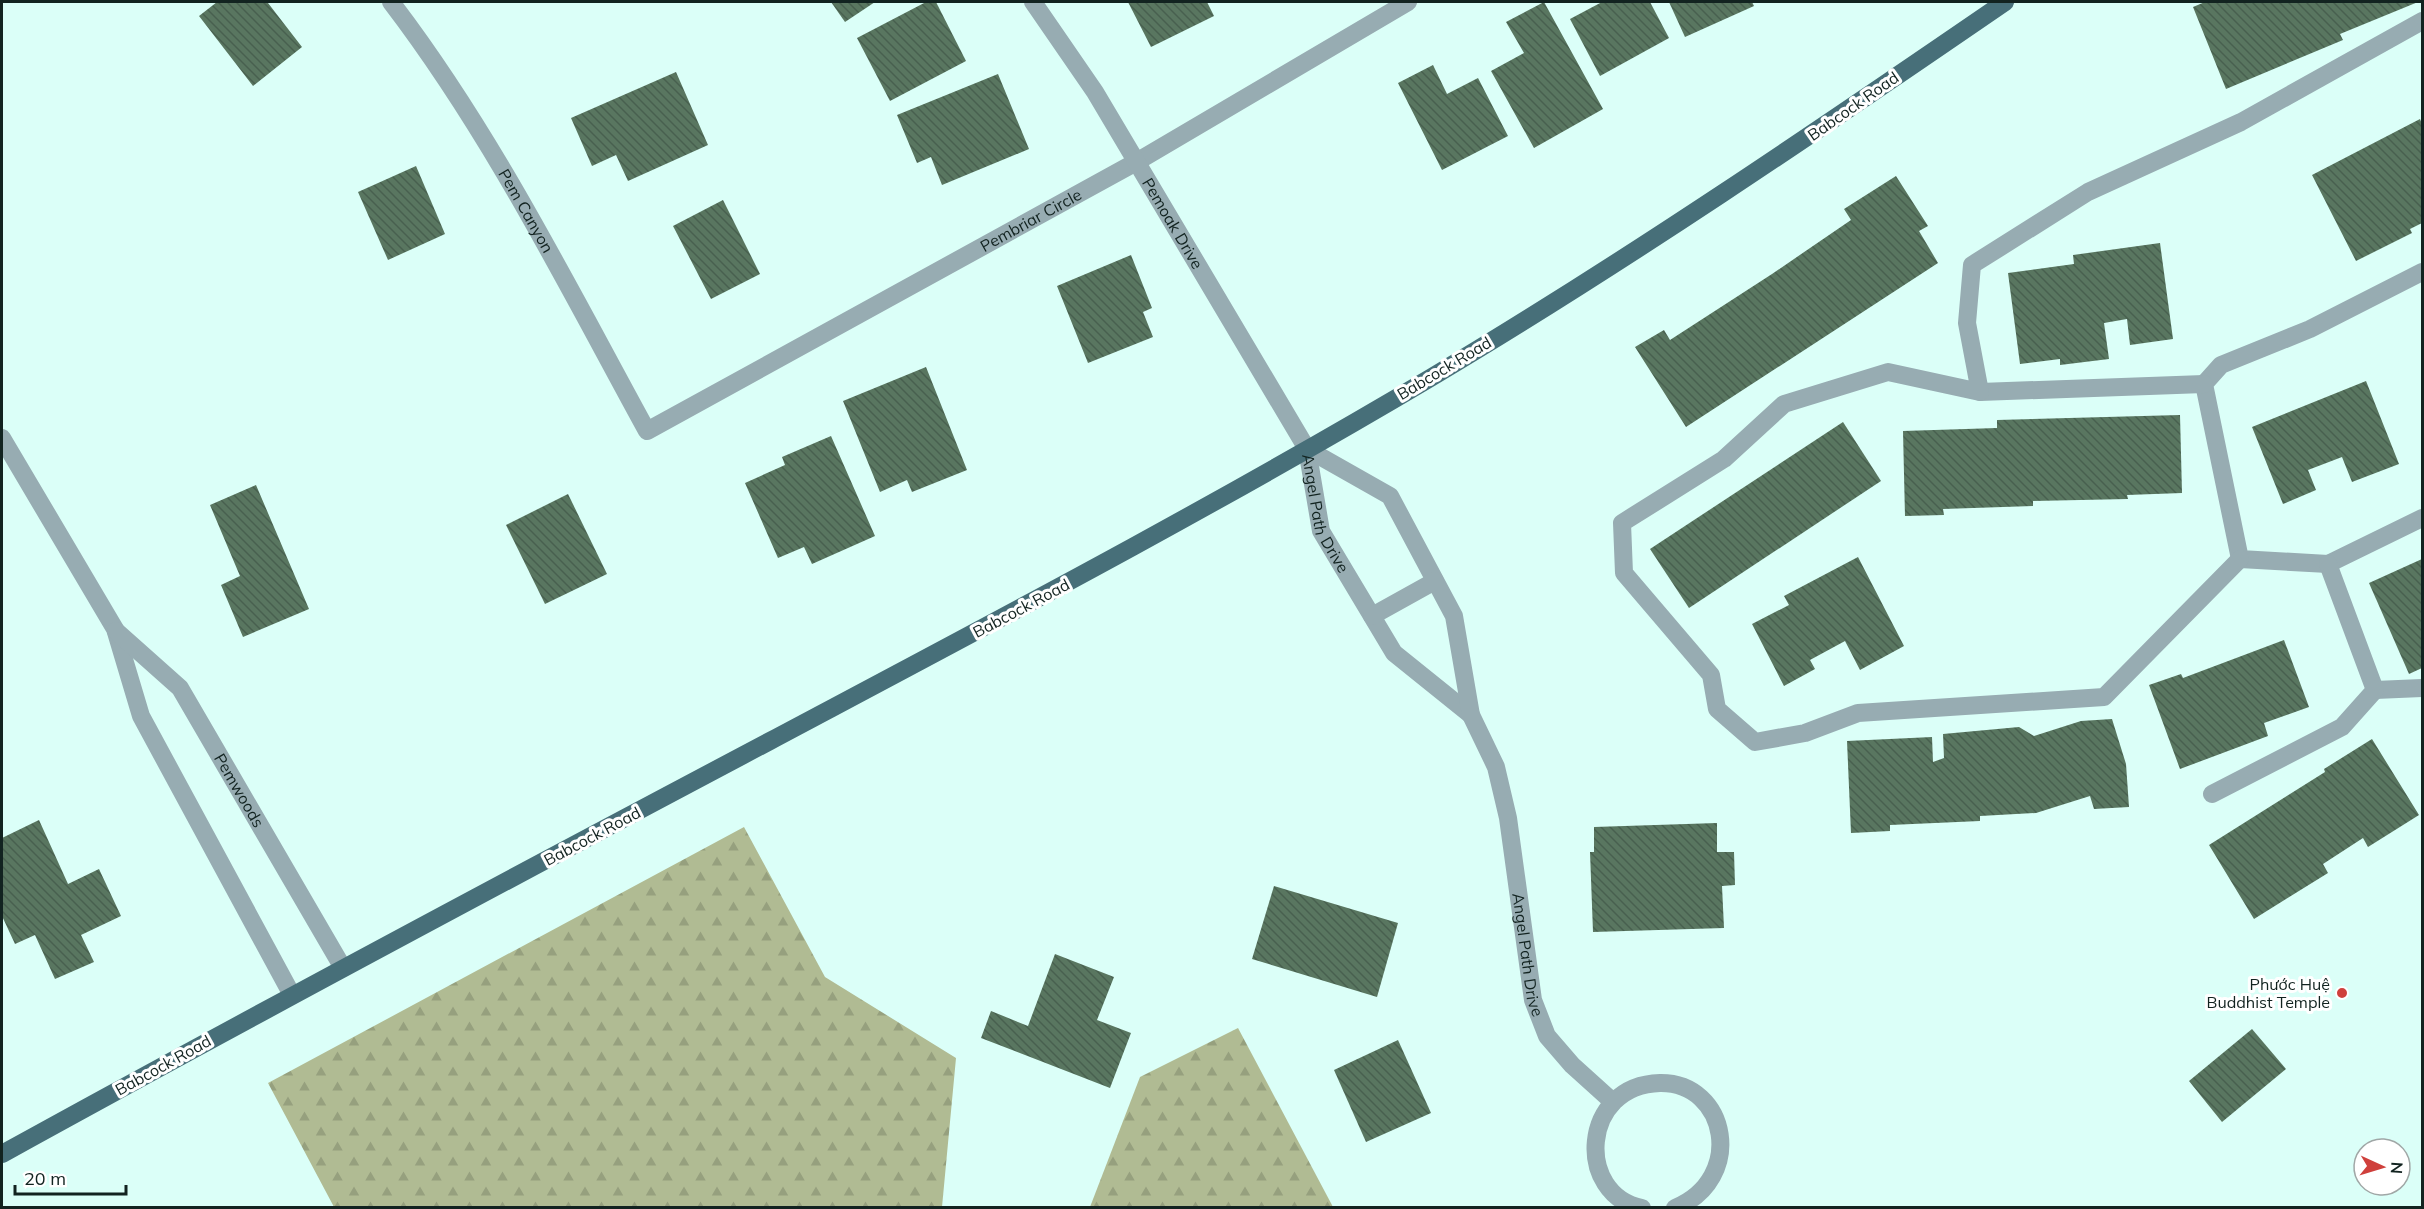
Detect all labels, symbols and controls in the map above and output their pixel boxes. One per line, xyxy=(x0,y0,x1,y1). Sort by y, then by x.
street label: Babcock Road xyxy=(1804,67,1902,145)
street label: Pem Canyon xyxy=(494,165,558,256)
street label: Pemoak Drive xyxy=(1138,174,1208,273)
street label: Pembriar Circle xyxy=(977,184,1085,256)
street label: Babcock Road xyxy=(1393,332,1495,404)
street label: Angel Path Drive xyxy=(1298,452,1354,576)
street label: Babcock Road xyxy=(969,574,1073,642)
street label: Pemwoods xyxy=(210,750,269,831)
street label: Babcock Road xyxy=(540,802,644,870)
street label: Angel Path Drive xyxy=(1508,891,1548,1019)
place label: Phước Huệ Buddhist Temple xyxy=(2207,974,2330,1012)
marker: Phước Huệ Buddhist Temple xyxy=(2335,986,2349,1000)
street label: Babcock Road xyxy=(112,1030,214,1100)
north arrow xyxy=(2352,1137,2412,1197)
scale bar xyxy=(15,1158,126,1196)
text: N xyxy=(2387,1161,2407,1175)
text: 20 m xyxy=(24,1167,66,1190)

